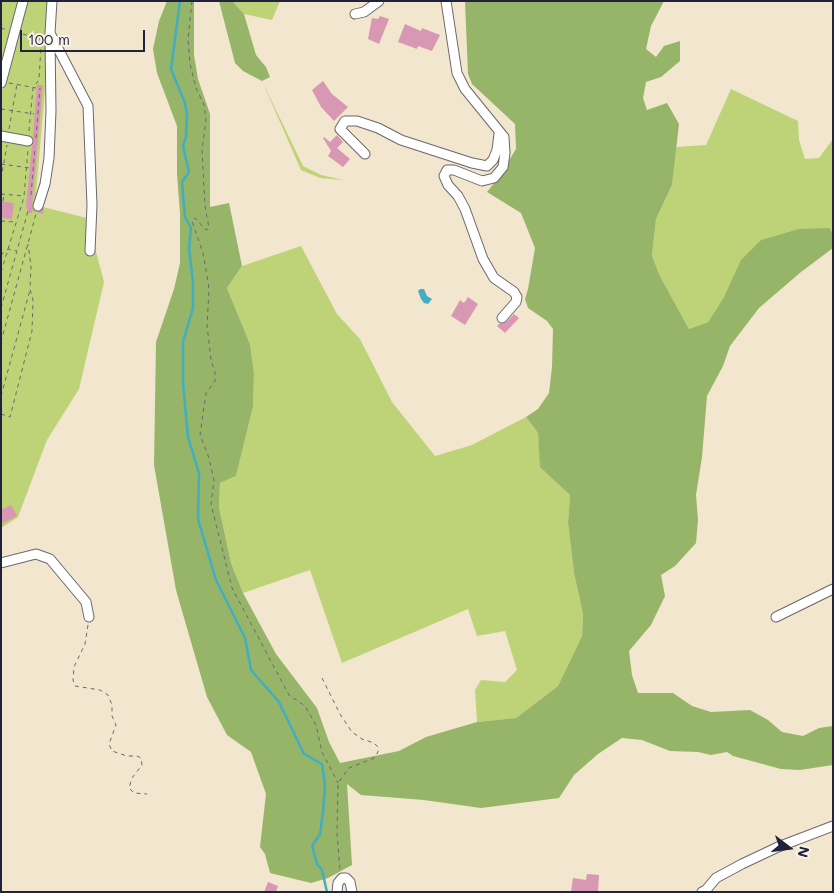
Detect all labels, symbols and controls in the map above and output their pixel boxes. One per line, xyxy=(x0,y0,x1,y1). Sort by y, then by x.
scale bar xyxy=(22,20,148,52)
text: 100 m xyxy=(28,29,70,49)
north arrow xyxy=(764,823,814,873)
text: N xyxy=(793,844,815,860)

